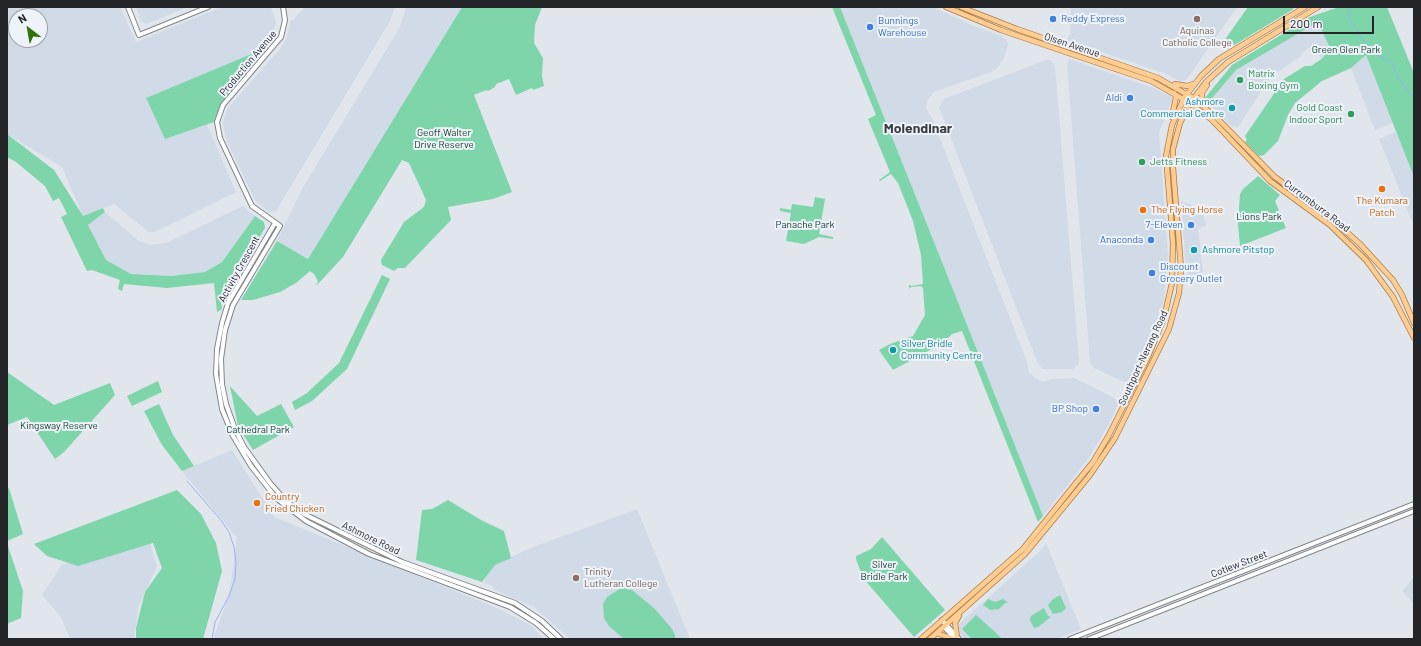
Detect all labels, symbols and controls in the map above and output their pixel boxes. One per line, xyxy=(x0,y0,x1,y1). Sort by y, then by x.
north arrow xyxy=(8,8,48,48)
scale bar xyxy=(1285,8,1376,34)
text: N xyxy=(16,11,29,26)
place label: Reddy Express xyxy=(1061,13,1125,25)
marker: Reddy Express xyxy=(1048,14,1058,24)
marker: Aquinas Catholic College xyxy=(1192,14,1202,24)
place label: Bunnings Warehouse xyxy=(878,15,927,38)
text: 200 m xyxy=(1290,16,1322,30)
marker: Bunnings Warehouse xyxy=(865,22,875,32)
place label: Aquinas Catholic College xyxy=(1162,25,1232,48)
street label: Production Avenue xyxy=(217,28,279,98)
street label: Olsen Avenue xyxy=(1043,30,1101,60)
park label: Green Glen Park xyxy=(1312,44,1380,56)
place label: Matrix Boxing Gym xyxy=(1248,68,1299,92)
marker: Matrix Boxing Gym xyxy=(1235,75,1245,85)
place label: Aldi xyxy=(1106,92,1122,104)
marker: Aldi xyxy=(1125,93,1135,103)
place label: Ashmore Commercial Centre xyxy=(1141,96,1224,120)
place label: Gold Coast Indoor Sport xyxy=(1289,102,1343,126)
marker: Ashmore Commercial Centre xyxy=(1227,103,1237,113)
marker: Gold Coast Indoor Sport xyxy=(1346,109,1356,119)
district label: Molendinar xyxy=(884,120,952,136)
park label: Geoff Walter Drive Reserve xyxy=(414,127,474,150)
place label: Jetts Fitness xyxy=(1150,156,1207,168)
marker: Jetts Fitness xyxy=(1137,157,1147,167)
street label: Currumburra Road xyxy=(1282,177,1352,235)
marker: The Kumara Patch xyxy=(1377,184,1387,194)
place label: The Kumara Patch xyxy=(1356,195,1408,218)
place label: The Flying Horse xyxy=(1151,204,1223,216)
marker: The Flying Horse xyxy=(1138,205,1148,215)
park label: Lions Park xyxy=(1236,211,1282,223)
park label: Panache Park xyxy=(776,219,834,231)
place label: 7-Eleven xyxy=(1145,219,1183,231)
marker: 7-Eleven xyxy=(1186,220,1196,230)
street label: Activity Crescent xyxy=(216,234,262,304)
place label: Anaconda xyxy=(1100,234,1143,246)
marker: Anaconda xyxy=(1146,235,1156,245)
place label: Ashmore Pitstop xyxy=(1202,244,1274,256)
marker: Ashmore Pitstop xyxy=(1189,245,1199,255)
place label: Discount Grocery Outlet xyxy=(1160,261,1223,284)
marker: Discount Grocery Outlet xyxy=(1147,268,1157,278)
street label: Southport-Nerang Road xyxy=(1116,309,1170,407)
place label: Silver Bridle Community Centre xyxy=(901,338,982,362)
marker: Silver Bridle Community Centre xyxy=(888,345,898,355)
place label: BP Shop xyxy=(1052,403,1088,415)
marker: BP Shop xyxy=(1091,404,1101,414)
park label: Kingsway Reserve xyxy=(20,420,98,432)
park label: Cathedral Park xyxy=(226,424,290,436)
place label: Country Fried Chicken xyxy=(265,491,324,514)
marker: Country Fried Chicken xyxy=(252,498,262,508)
street label: Ashmore Road xyxy=(340,519,402,557)
street label: Cotlew Street xyxy=(1209,548,1269,580)
park label: Silver Bridle Park xyxy=(860,559,908,582)
place label: Trinity Lutheran College xyxy=(584,566,658,590)
marker: Trinity Lutheran College xyxy=(571,573,581,583)

